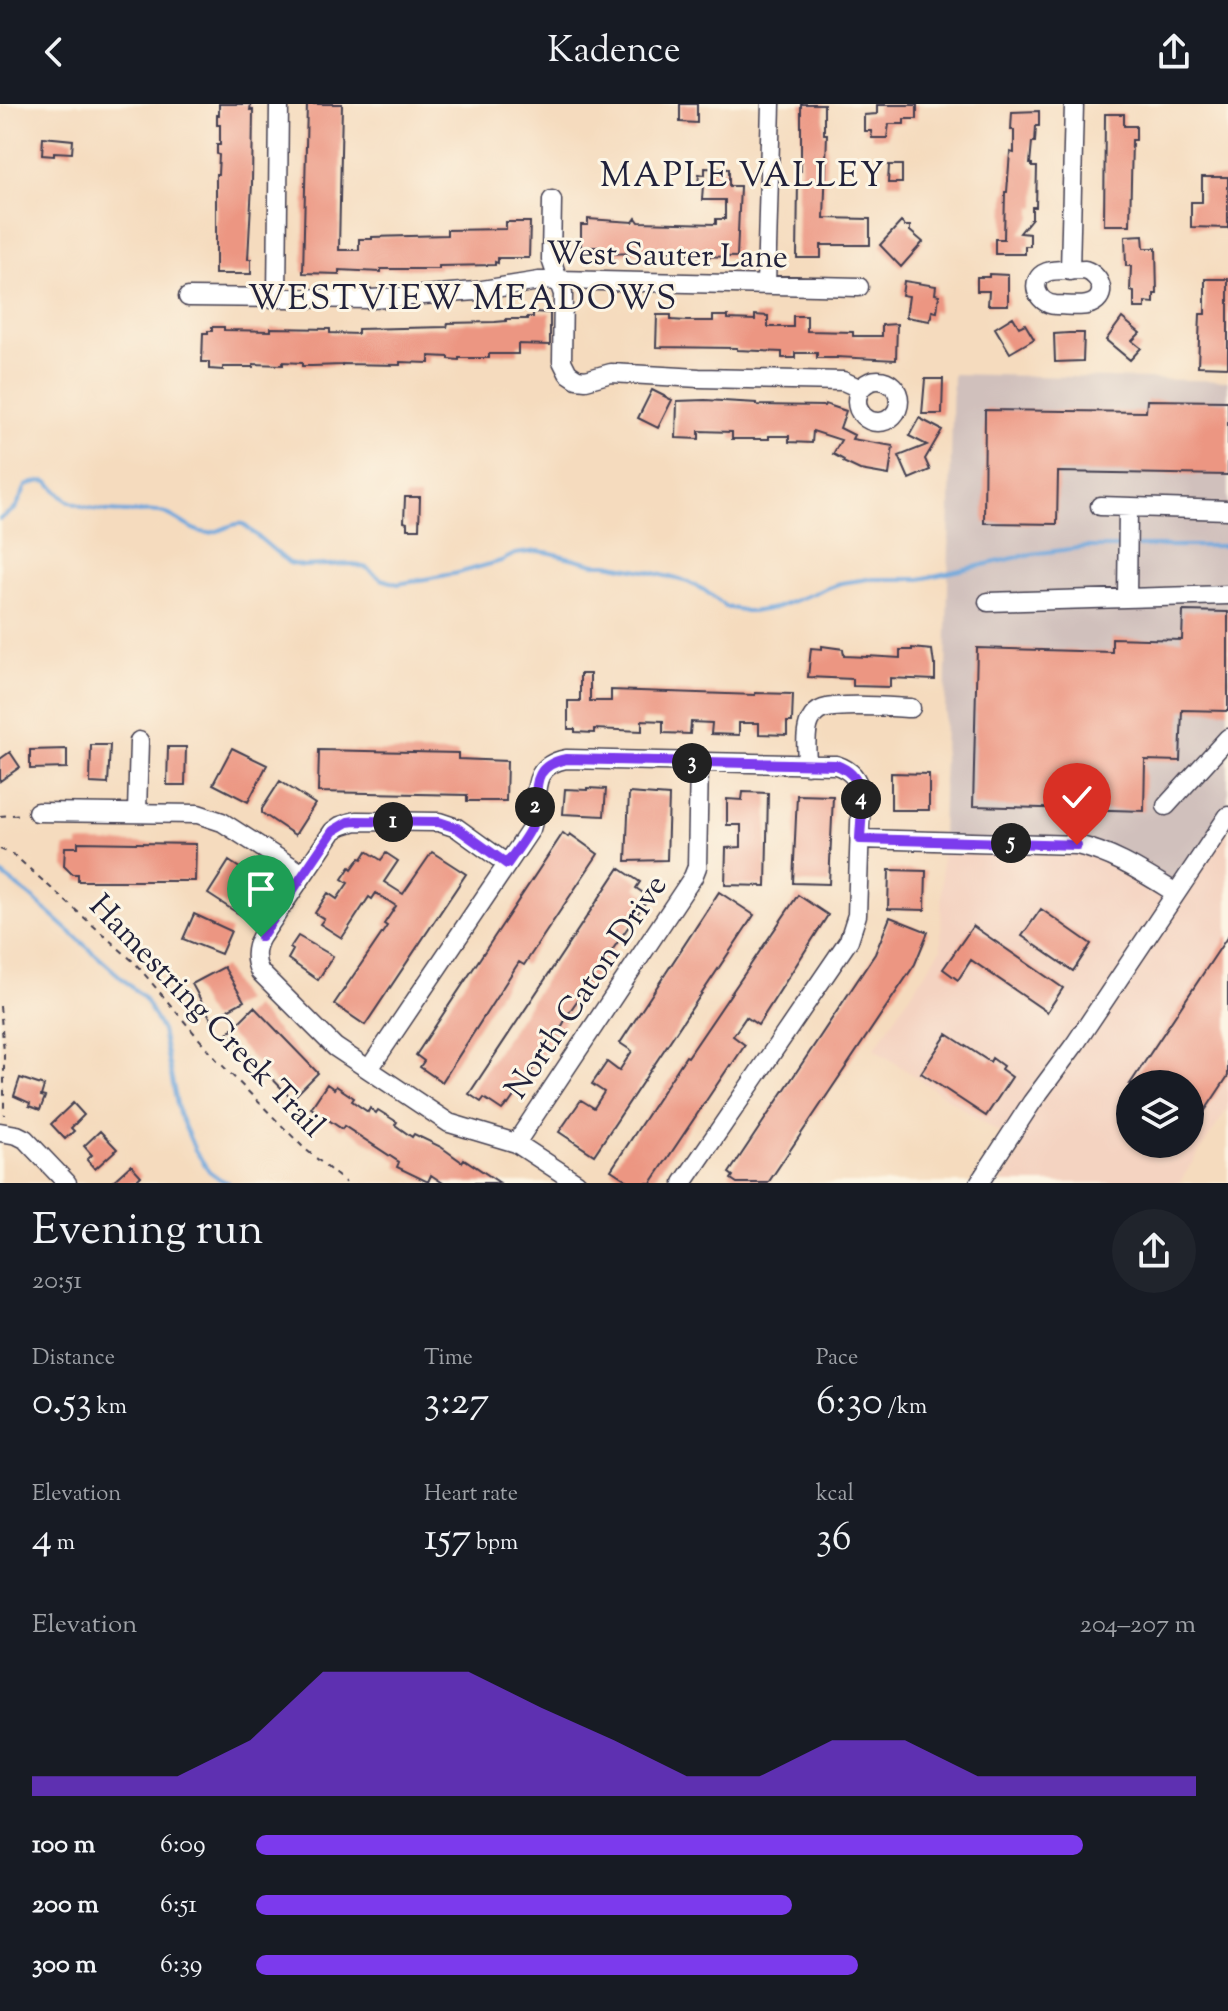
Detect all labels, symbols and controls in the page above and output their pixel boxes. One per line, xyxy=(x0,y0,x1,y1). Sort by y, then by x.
text: Kadence xyxy=(548,26,680,78)
icon: back xyxy=(32,30,76,74)
icon: share xyxy=(1152,30,1196,74)
district label: MAPLE VALLEY xyxy=(600,153,886,202)
street label: West Sauter Lane xyxy=(546,232,788,282)
district label: WESTVIEW MEADOWS xyxy=(248,276,678,325)
pin: 3 xyxy=(672,743,712,783)
text: 3 xyxy=(688,747,696,779)
pin xyxy=(1043,763,1111,845)
icon: check xyxy=(1055,775,1099,819)
pin: 4 xyxy=(841,779,881,819)
text: 4 xyxy=(855,783,867,815)
pin: 2 xyxy=(515,787,555,827)
text: 2 xyxy=(530,791,540,823)
pin: 1 xyxy=(373,802,413,842)
text: 1 xyxy=(389,806,397,838)
pin: 5 xyxy=(991,823,1031,863)
text: 5 xyxy=(1007,827,1015,859)
pin xyxy=(227,855,295,937)
street label: North Caton Drive xyxy=(495,866,680,1109)
icon: arrive xyxy=(239,867,283,911)
street label: Hamestring Creek Trail xyxy=(77,885,334,1149)
map controls xyxy=(1116,1070,1204,1158)
button: layers xyxy=(1116,1070,1204,1158)
text: Evening run xyxy=(32,1201,264,1264)
button: share xyxy=(1112,1209,1196,1293)
text: 20:51 xyxy=(32,1263,82,1300)
text: Distance xyxy=(32,1343,115,1375)
text: Time xyxy=(424,1343,473,1375)
text: Pace xyxy=(816,1343,858,1375)
text: 0.53 xyxy=(32,1375,92,1432)
text: 3:27 xyxy=(424,1375,489,1432)
text: 6:30 xyxy=(816,1375,883,1432)
text: km xyxy=(92,1392,127,1424)
text: /km xyxy=(883,1392,927,1424)
text: Elevation xyxy=(32,1479,121,1511)
text: Heart rate xyxy=(424,1479,518,1511)
text: kcal xyxy=(816,1479,854,1511)
text: 4 xyxy=(32,1511,52,1568)
text: 157 xyxy=(424,1511,471,1568)
text: 36 xyxy=(816,1511,852,1568)
text: m xyxy=(52,1528,75,1560)
text: bpm xyxy=(471,1528,518,1560)
text: Elevation xyxy=(32,1607,137,1644)
text: 204–207 m xyxy=(1080,1607,1196,1644)
text: 100 m xyxy=(32,1827,95,1864)
text: 6:09 xyxy=(160,1827,206,1864)
text: 200 m xyxy=(32,1887,99,1924)
text: 6:51 xyxy=(160,1887,197,1924)
text: 300 m xyxy=(32,1947,97,1984)
text: 6:39 xyxy=(160,1947,202,1984)

